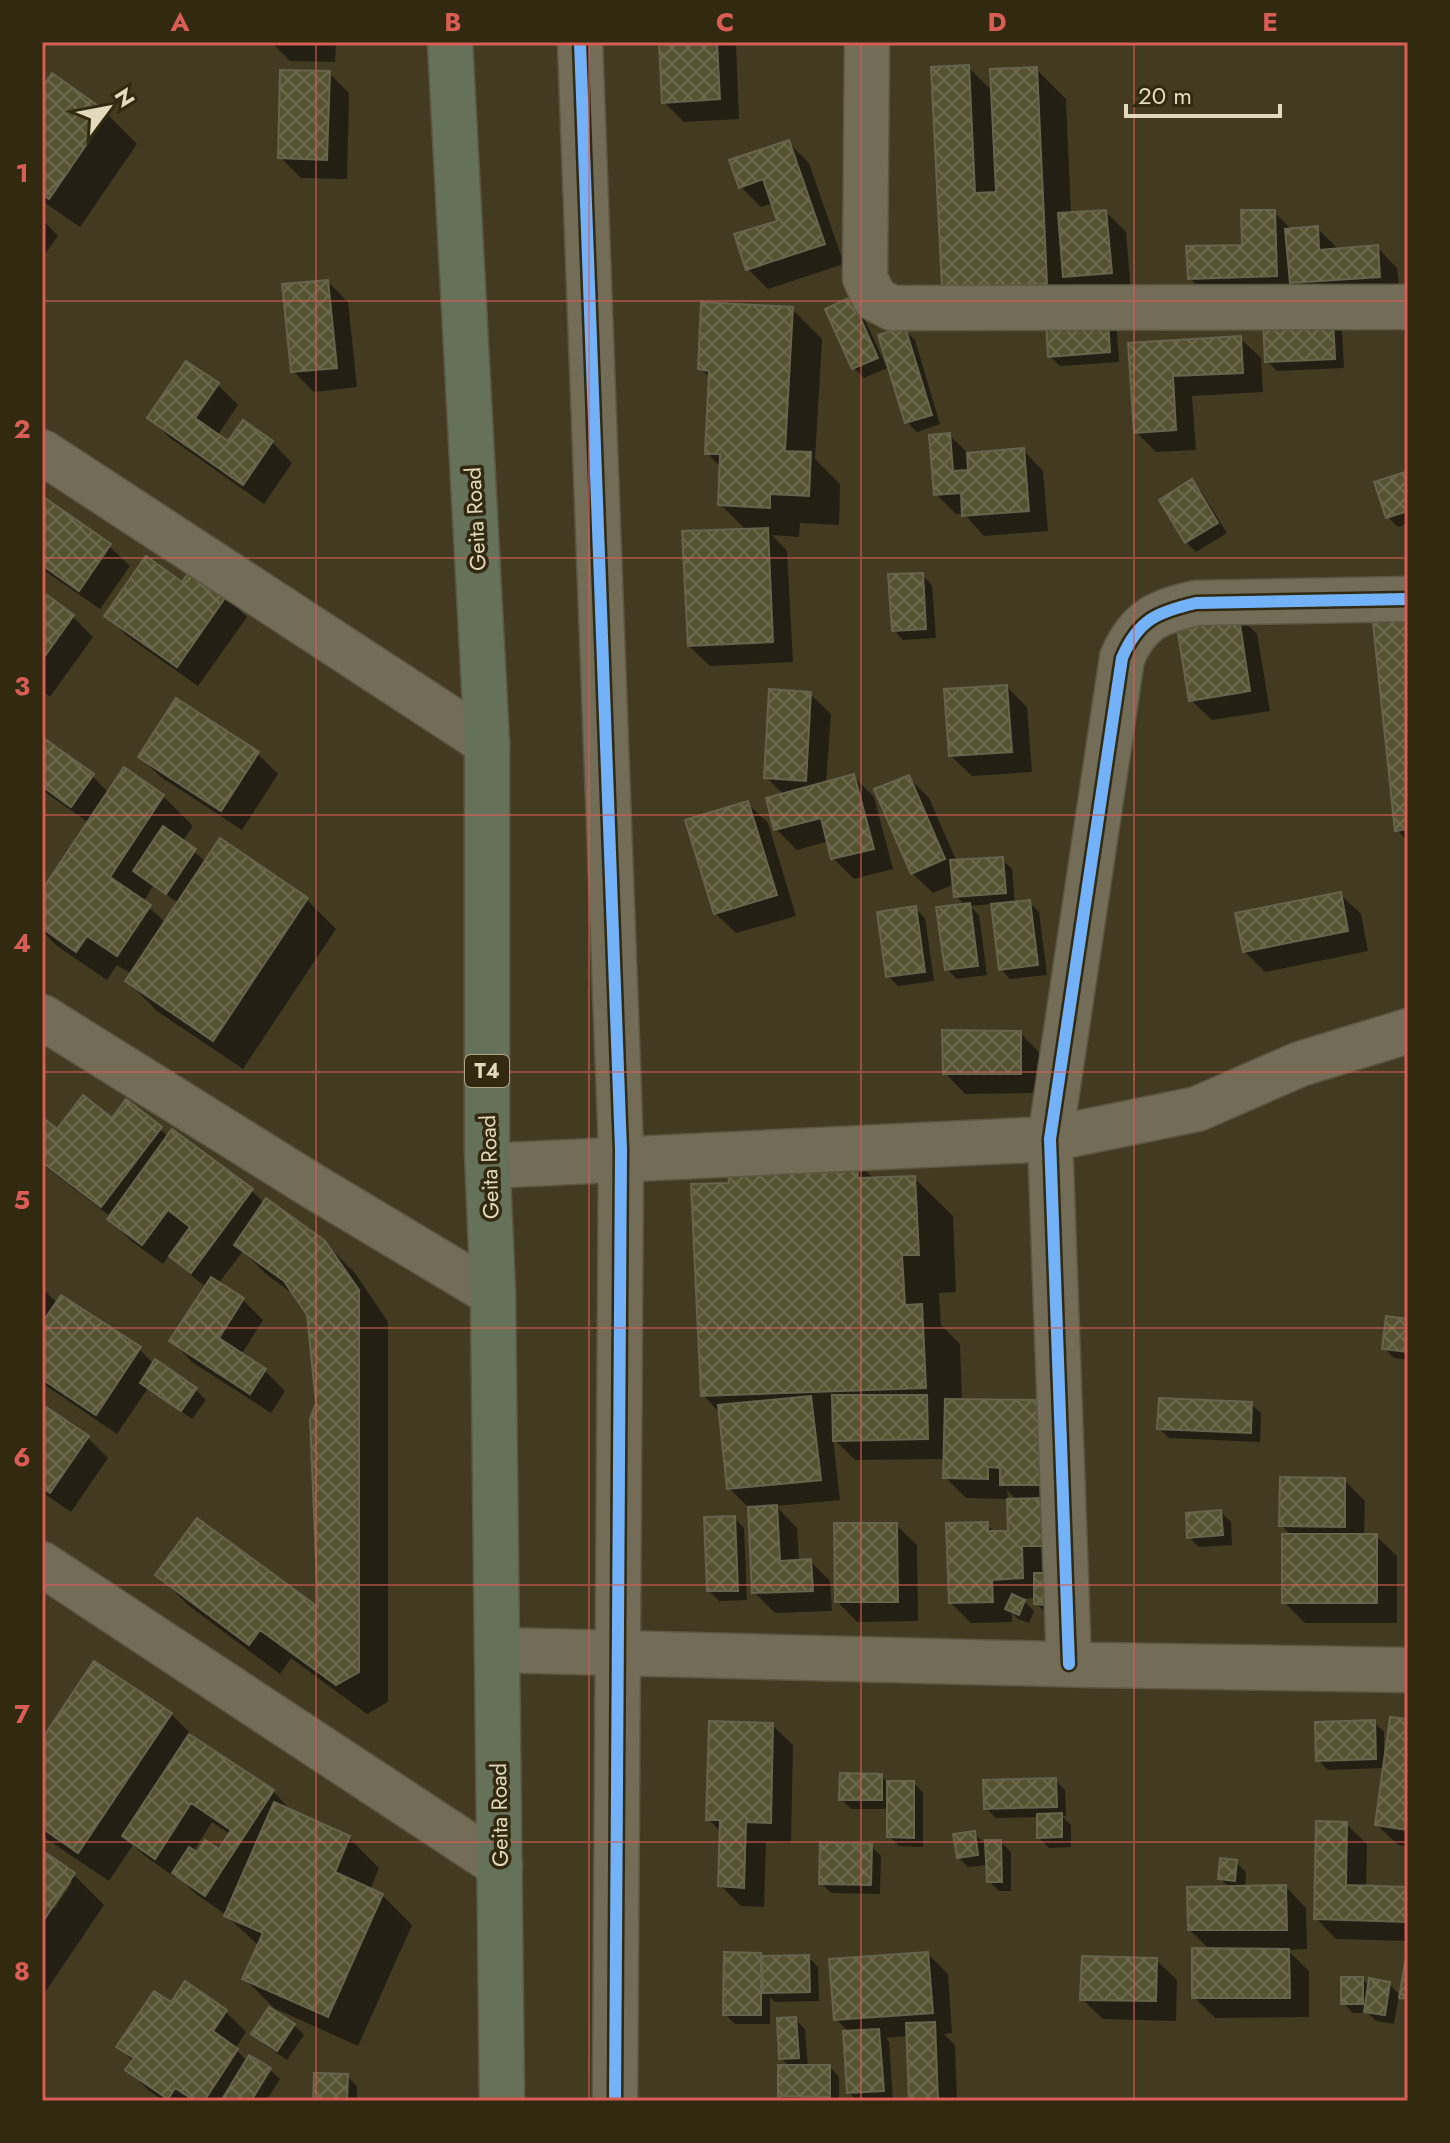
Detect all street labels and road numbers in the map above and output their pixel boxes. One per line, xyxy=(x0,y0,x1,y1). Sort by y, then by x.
street label: Geita Road xyxy=(456,466,494,572)
road number: T4 xyxy=(465,1055,509,1087)
street label: Geita Road xyxy=(471,1114,507,1220)
street label: Geita Road xyxy=(482,1763,516,1867)

